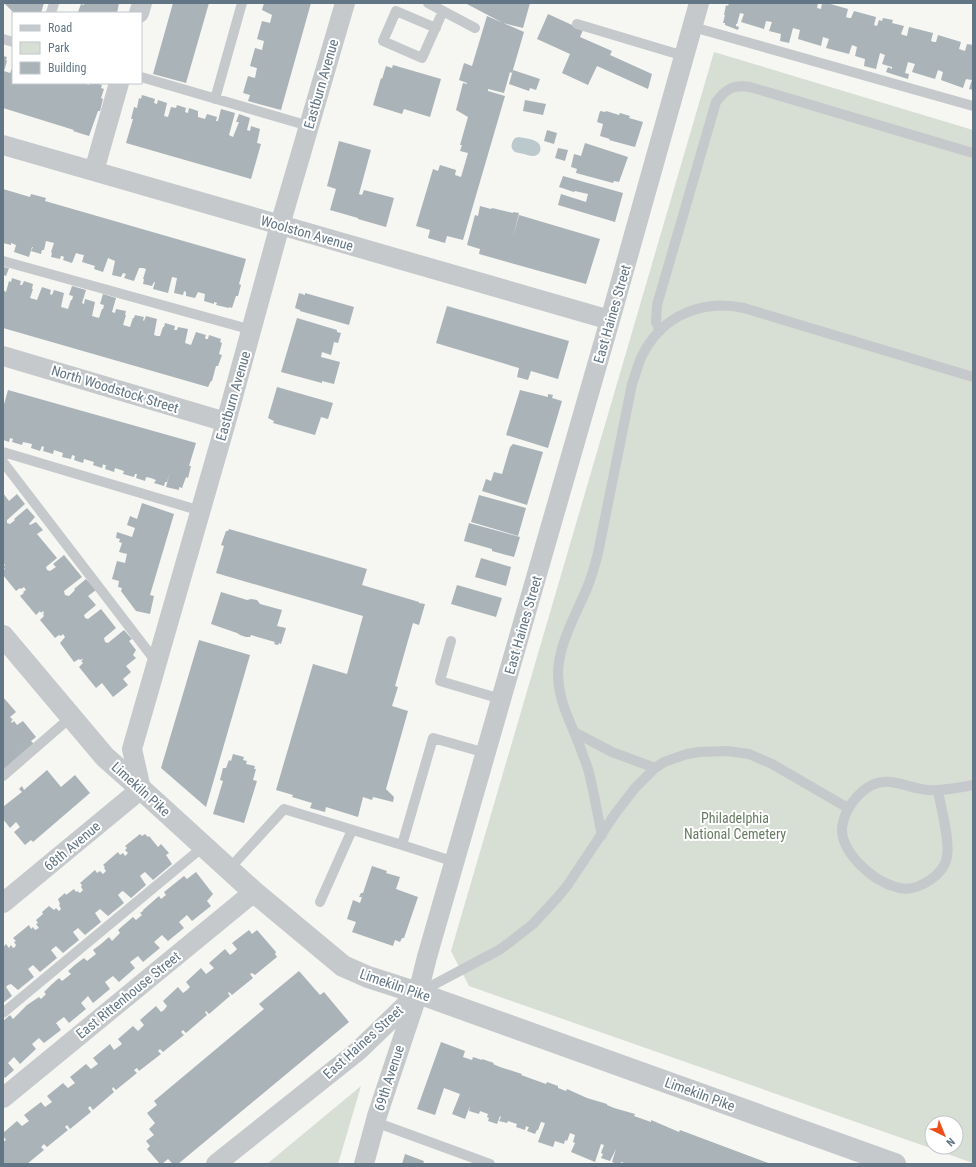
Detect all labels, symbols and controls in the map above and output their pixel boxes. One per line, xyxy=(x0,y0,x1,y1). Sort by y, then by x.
legend xyxy=(12,12,142,84)
text: Road xyxy=(48,21,72,35)
street label: Eastburn Avenue xyxy=(301,37,342,131)
text: Park xyxy=(48,41,70,55)
text: Building xyxy=(48,61,86,75)
street label: Woolston Avenue xyxy=(259,212,355,254)
street label: East Haines Street xyxy=(590,263,634,365)
street label: Eastburn Avenue xyxy=(213,349,254,443)
street label: North Woodstock Street xyxy=(50,362,180,416)
street label: East Haines Street xyxy=(501,574,545,676)
street label: Limekiln Pike xyxy=(108,758,174,820)
park label: Philadelphia National Cemetery xyxy=(684,810,786,842)
street label: 68th Avenue xyxy=(41,818,104,874)
street label: East Rittenhouse Street xyxy=(73,948,183,1042)
street label: Limekiln Pike xyxy=(358,965,433,1005)
street label: East Haines Street xyxy=(320,1002,406,1082)
street label: 69th Avenue xyxy=(371,1043,407,1113)
street label: Limekiln Pike xyxy=(663,1074,738,1114)
north arrow xyxy=(924,1115,964,1155)
text: N xyxy=(943,1135,957,1149)

